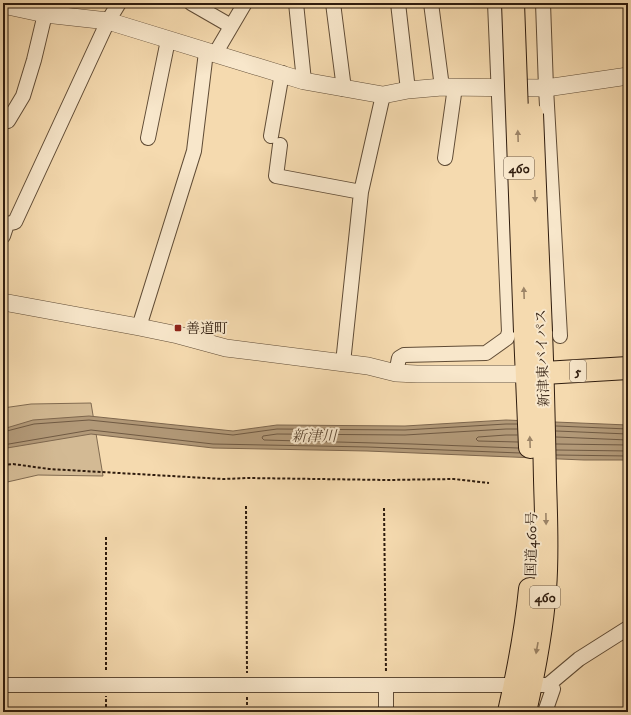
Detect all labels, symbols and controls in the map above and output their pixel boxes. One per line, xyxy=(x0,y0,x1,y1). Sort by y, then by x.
one-way arrow xyxy=(514,130,521,142)
road number: 460 xyxy=(504,157,534,179)
one-way arrow xyxy=(532,190,539,202)
one-way arrow xyxy=(520,287,527,299)
street label: 新津東バイパス xyxy=(532,309,554,407)
place label: 善道町 xyxy=(186,320,228,338)
marker: 善道町 xyxy=(173,323,183,333)
road number: 5 xyxy=(570,360,586,382)
water label: 新津川 xyxy=(291,427,338,446)
one-way arrow xyxy=(526,436,533,448)
street label: 国道460号 xyxy=(522,511,542,577)
one-way arrow xyxy=(543,513,549,526)
road number: 460 xyxy=(530,586,560,608)
one-way arrow xyxy=(534,642,540,654)

